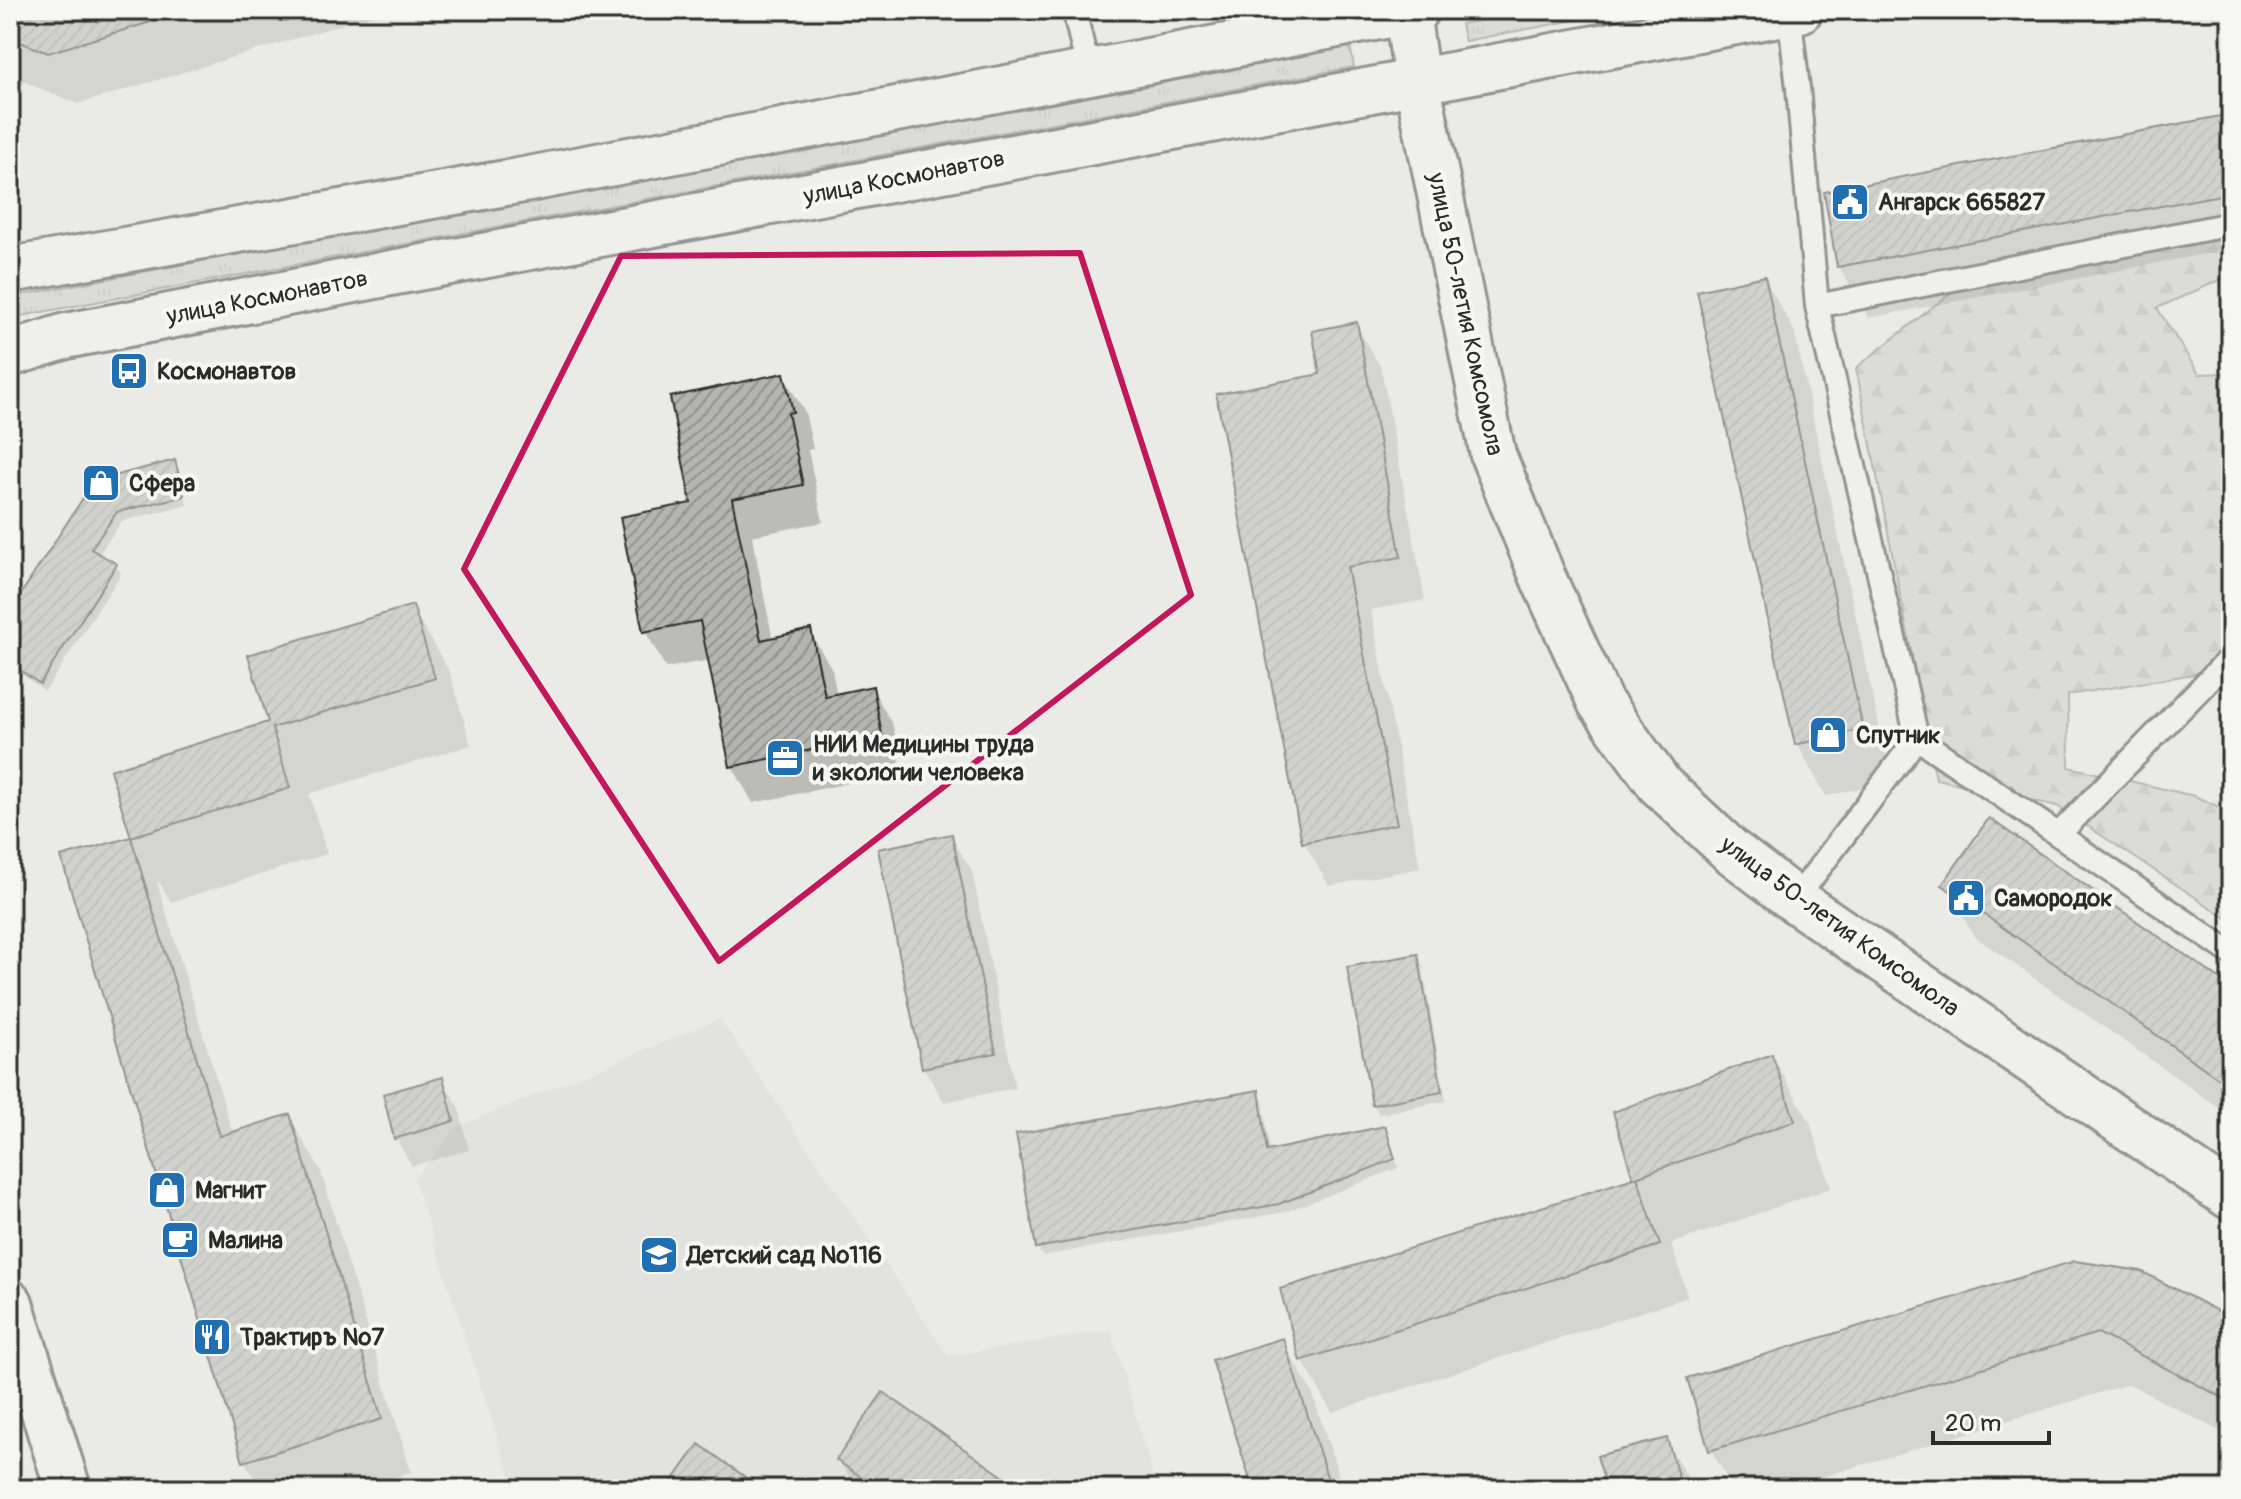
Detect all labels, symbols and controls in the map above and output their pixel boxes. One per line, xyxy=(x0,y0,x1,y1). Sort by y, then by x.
street label: улица Космонавтов xyxy=(800,144,1007,211)
street label: улица 50-летия Комсомола xyxy=(1421,169,1510,458)
public building icon: Ангарск 665827 xyxy=(1829,181,1871,223)
place label: Ангарск 665827 xyxy=(1878,188,2045,217)
street label: улица Космонавтов xyxy=(163,264,370,331)
bus stop icon: Космонавтов xyxy=(108,350,150,392)
place label: Космонавтов xyxy=(157,357,296,386)
shop icon: Сфера xyxy=(80,462,122,504)
place label: Сфера xyxy=(129,469,195,498)
shop icon: Спутник xyxy=(1807,714,1849,756)
place label: Спутник xyxy=(1856,721,1940,750)
place label: НИИ Медицины труда и экологии человека xyxy=(812,730,1034,787)
office icon: НИИ Медицины труда и экологии человека xyxy=(764,737,806,779)
street label: улица 50-летия Комсомола xyxy=(1714,829,1965,1023)
public building icon: Самородок xyxy=(1945,877,1987,919)
place label: Самородок xyxy=(1994,884,2113,913)
shop icon: Магнит xyxy=(146,1169,188,1211)
place label: Магнит xyxy=(195,1176,267,1205)
cafe icon: Малина xyxy=(159,1219,201,1261)
place label: Малина xyxy=(208,1226,283,1255)
school or university icon: Детский сад №116 xyxy=(638,1234,680,1276)
place label: Детский сад №116 xyxy=(685,1241,882,1270)
restaurant icon: Трактиръ №7 xyxy=(191,1316,233,1358)
place label: Трактиръ №7 xyxy=(239,1323,384,1352)
scale bar xyxy=(1933,1395,2049,1445)
text: 20 m xyxy=(1945,1409,2001,1438)

